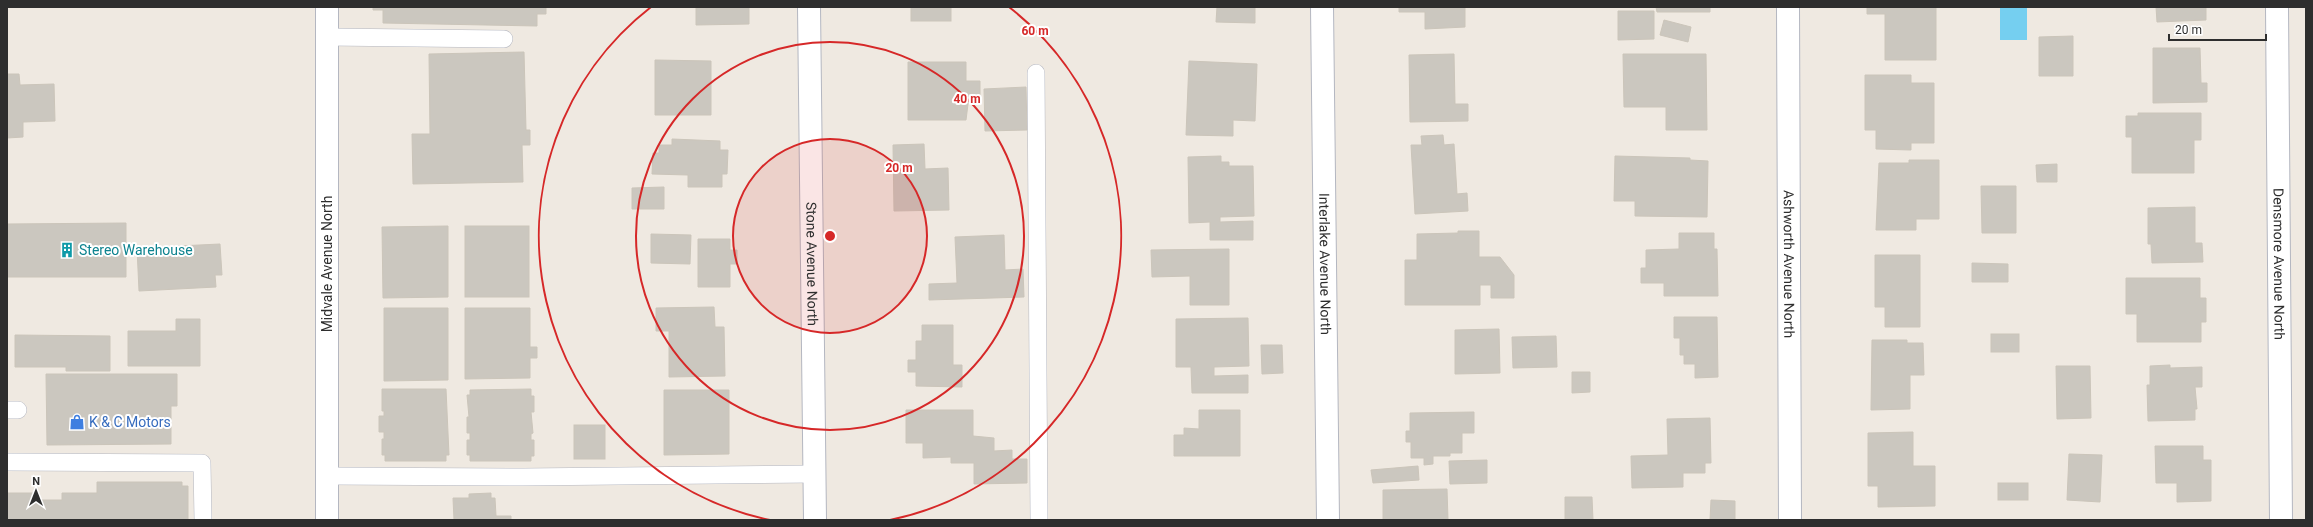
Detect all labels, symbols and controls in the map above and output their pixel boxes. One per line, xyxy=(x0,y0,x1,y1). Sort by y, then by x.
scale bar xyxy=(2169,16,2266,42)
text: 20 m xyxy=(2175,23,2202,37)
text: 60 m xyxy=(1021,24,1049,38)
text: 40 m xyxy=(953,92,981,106)
text: 20 m xyxy=(885,161,913,175)
street label: Densmore Avenue North xyxy=(2270,188,2288,340)
street label: Ashworth Avenue North xyxy=(1781,190,1797,338)
street label: Interlake Avenue North xyxy=(1316,193,1334,335)
street label: Midvale Avenue North xyxy=(319,196,335,332)
street label: Stone Avenue North xyxy=(803,202,821,326)
centre of rings xyxy=(823,229,837,243)
building icon: Stereo Warehouse xyxy=(58,241,76,259)
place label: Stereo Warehouse xyxy=(79,242,193,258)
shop icon: K & C Motors xyxy=(68,413,86,431)
place label: K & C Motors xyxy=(89,414,171,430)
north arrow xyxy=(16,471,56,511)
text: N xyxy=(32,475,40,488)

